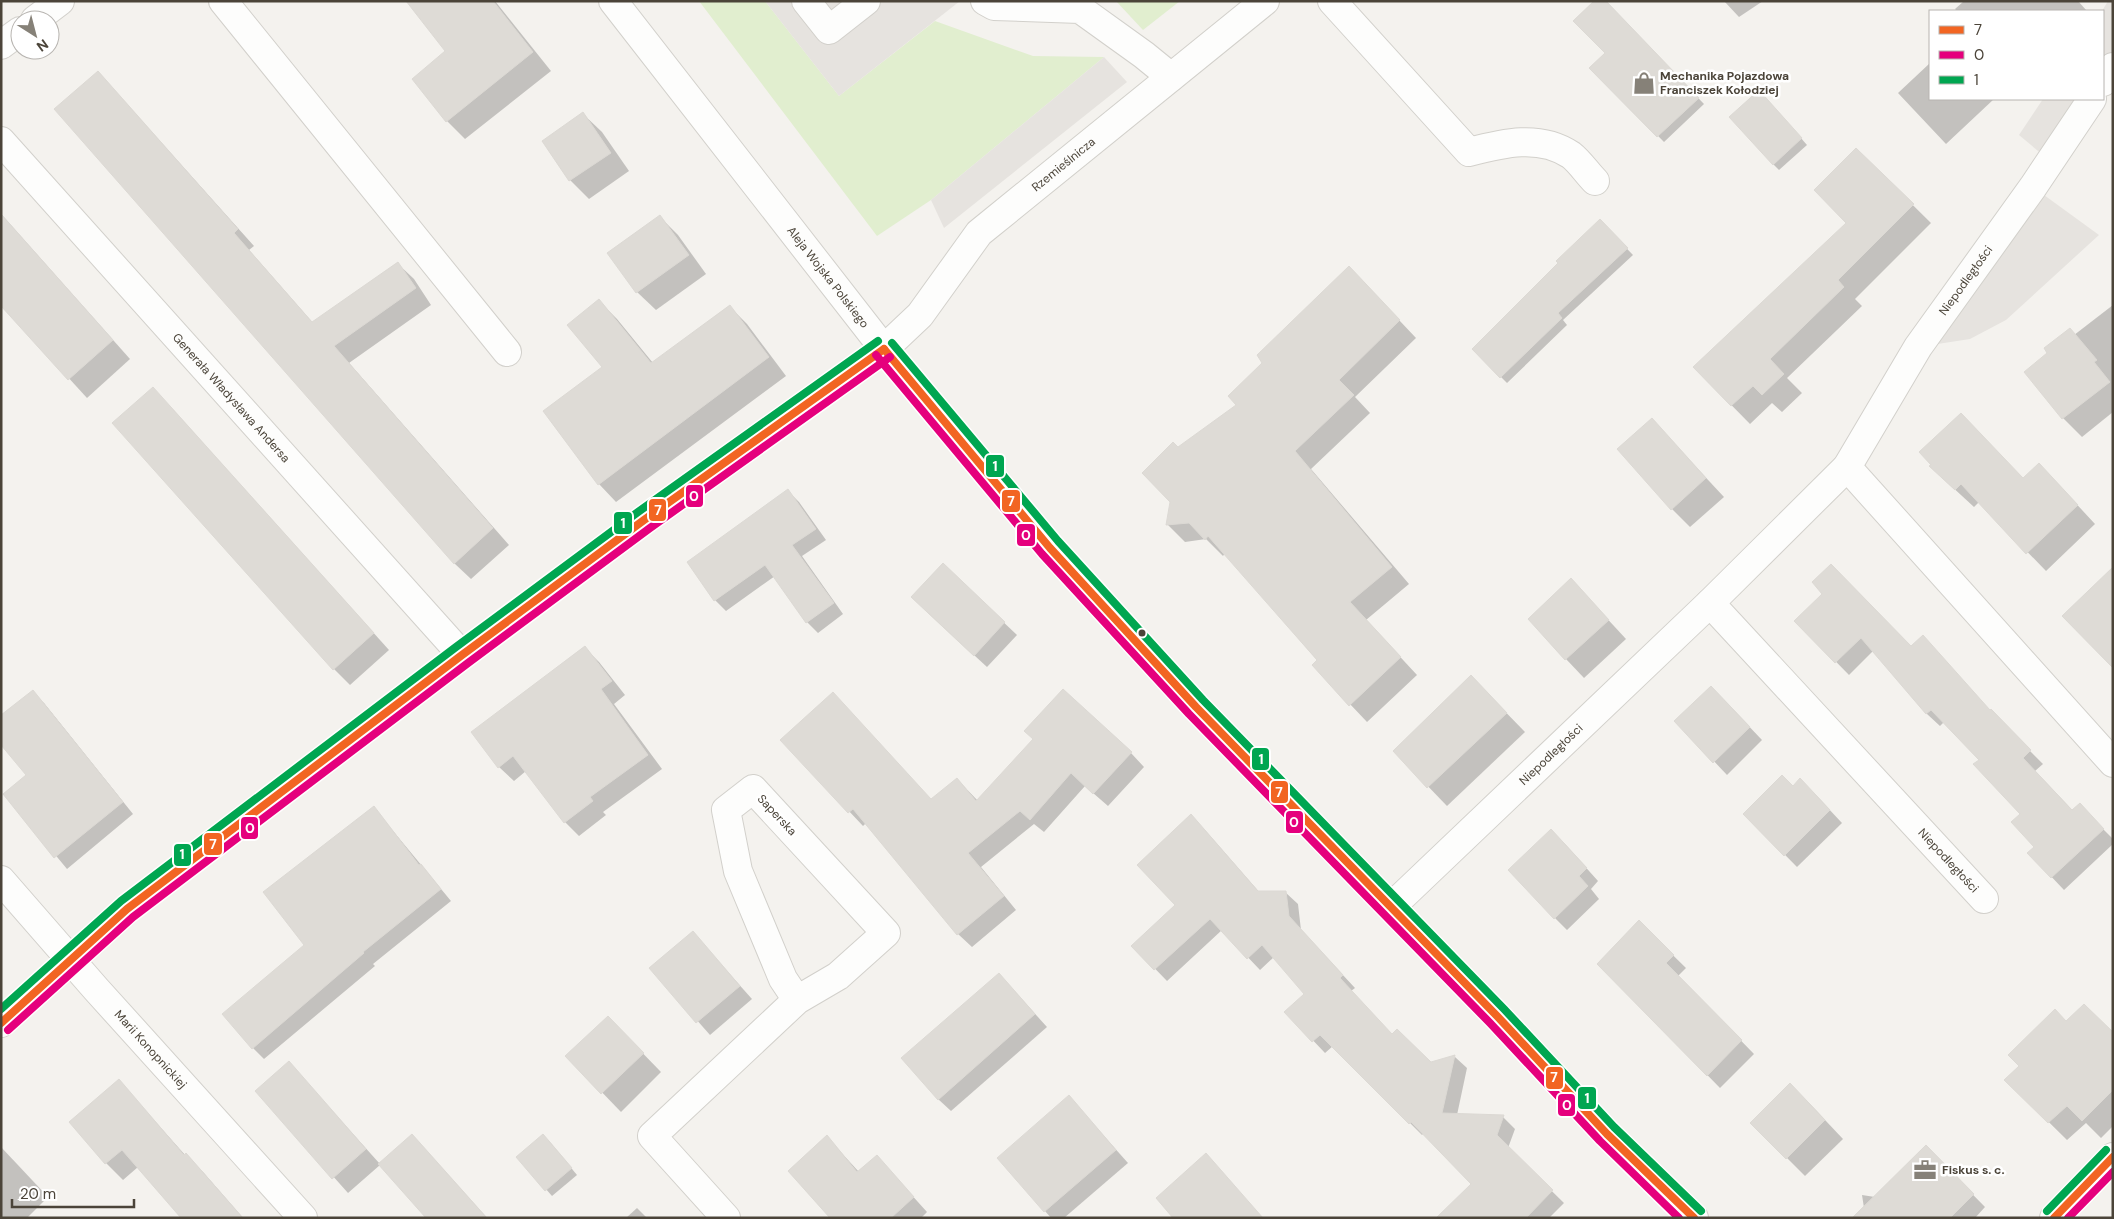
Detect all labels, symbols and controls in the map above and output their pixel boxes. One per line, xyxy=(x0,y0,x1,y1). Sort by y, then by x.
north arrow xyxy=(10,10,60,60)
legend xyxy=(1929,10,2104,100)
text: 7 xyxy=(1974,20,1982,40)
text: N xyxy=(33,35,52,56)
text: 0 xyxy=(1974,45,1984,65)
place label: Mechanika Pojazdowa Franciszek Kołodziej xyxy=(1660,68,1789,98)
shop icon: Mechanika Pojazdowa Franciszek Kołodziej xyxy=(1631,70,1657,96)
text: 1 xyxy=(1974,70,1979,90)
street label: Rzemieślnicza xyxy=(1028,134,1099,195)
street label: Aleja Wojska Polskiego xyxy=(783,223,873,331)
street label: Niepodległości xyxy=(1935,242,1996,319)
street label: Generała Władysława Andersa xyxy=(169,330,294,466)
line badge: 1 xyxy=(985,454,1005,478)
text: 1 xyxy=(992,457,998,475)
line badge: 0 xyxy=(685,484,704,508)
text: 0 xyxy=(689,487,699,505)
line badge: 7 xyxy=(1001,489,1021,513)
text: 7 xyxy=(1007,492,1015,510)
line badge: 7 xyxy=(648,498,667,522)
text: 7 xyxy=(654,501,662,519)
line badge: 1 xyxy=(613,511,633,535)
text: 1 xyxy=(620,514,626,532)
line badge: 0 xyxy=(1016,523,1036,547)
text: 0 xyxy=(1021,526,1031,544)
unlabelled marker xyxy=(1137,628,1147,638)
street label: Niepodległości xyxy=(1516,720,1586,789)
line badge: 1 xyxy=(1251,747,1270,771)
text: 1 xyxy=(1258,750,1264,768)
line badge: 7 xyxy=(1270,780,1289,804)
text: 7 xyxy=(1275,783,1283,801)
street label: Saperska xyxy=(754,791,800,839)
line badge: 0 xyxy=(1285,810,1304,834)
text: 0 xyxy=(1289,813,1299,831)
line badge: 0 xyxy=(240,816,259,840)
text: 0 xyxy=(245,819,255,837)
street label: Niepodległości xyxy=(1915,825,1982,896)
line badge: 7 xyxy=(203,832,223,856)
text: 7 xyxy=(209,835,217,853)
line badge: 1 xyxy=(173,843,192,867)
text: 1 xyxy=(179,845,185,863)
street label: Marii Konopnickiej xyxy=(111,1007,190,1092)
line badge: 7 xyxy=(1545,1066,1564,1090)
text: 7 xyxy=(1550,1068,1558,1086)
line badge: 1 xyxy=(1577,1086,1597,1110)
text: 1 xyxy=(1584,1089,1590,1107)
line badge: 0 xyxy=(1557,1093,1576,1117)
text: 0 xyxy=(1562,1096,1572,1114)
office icon: Fiskus s. c. xyxy=(1912,1157,1938,1183)
place label: Fiskus s. c. xyxy=(1942,1162,2004,1178)
scale bar xyxy=(12,1176,135,1208)
text: 20 m xyxy=(20,1184,56,1204)

